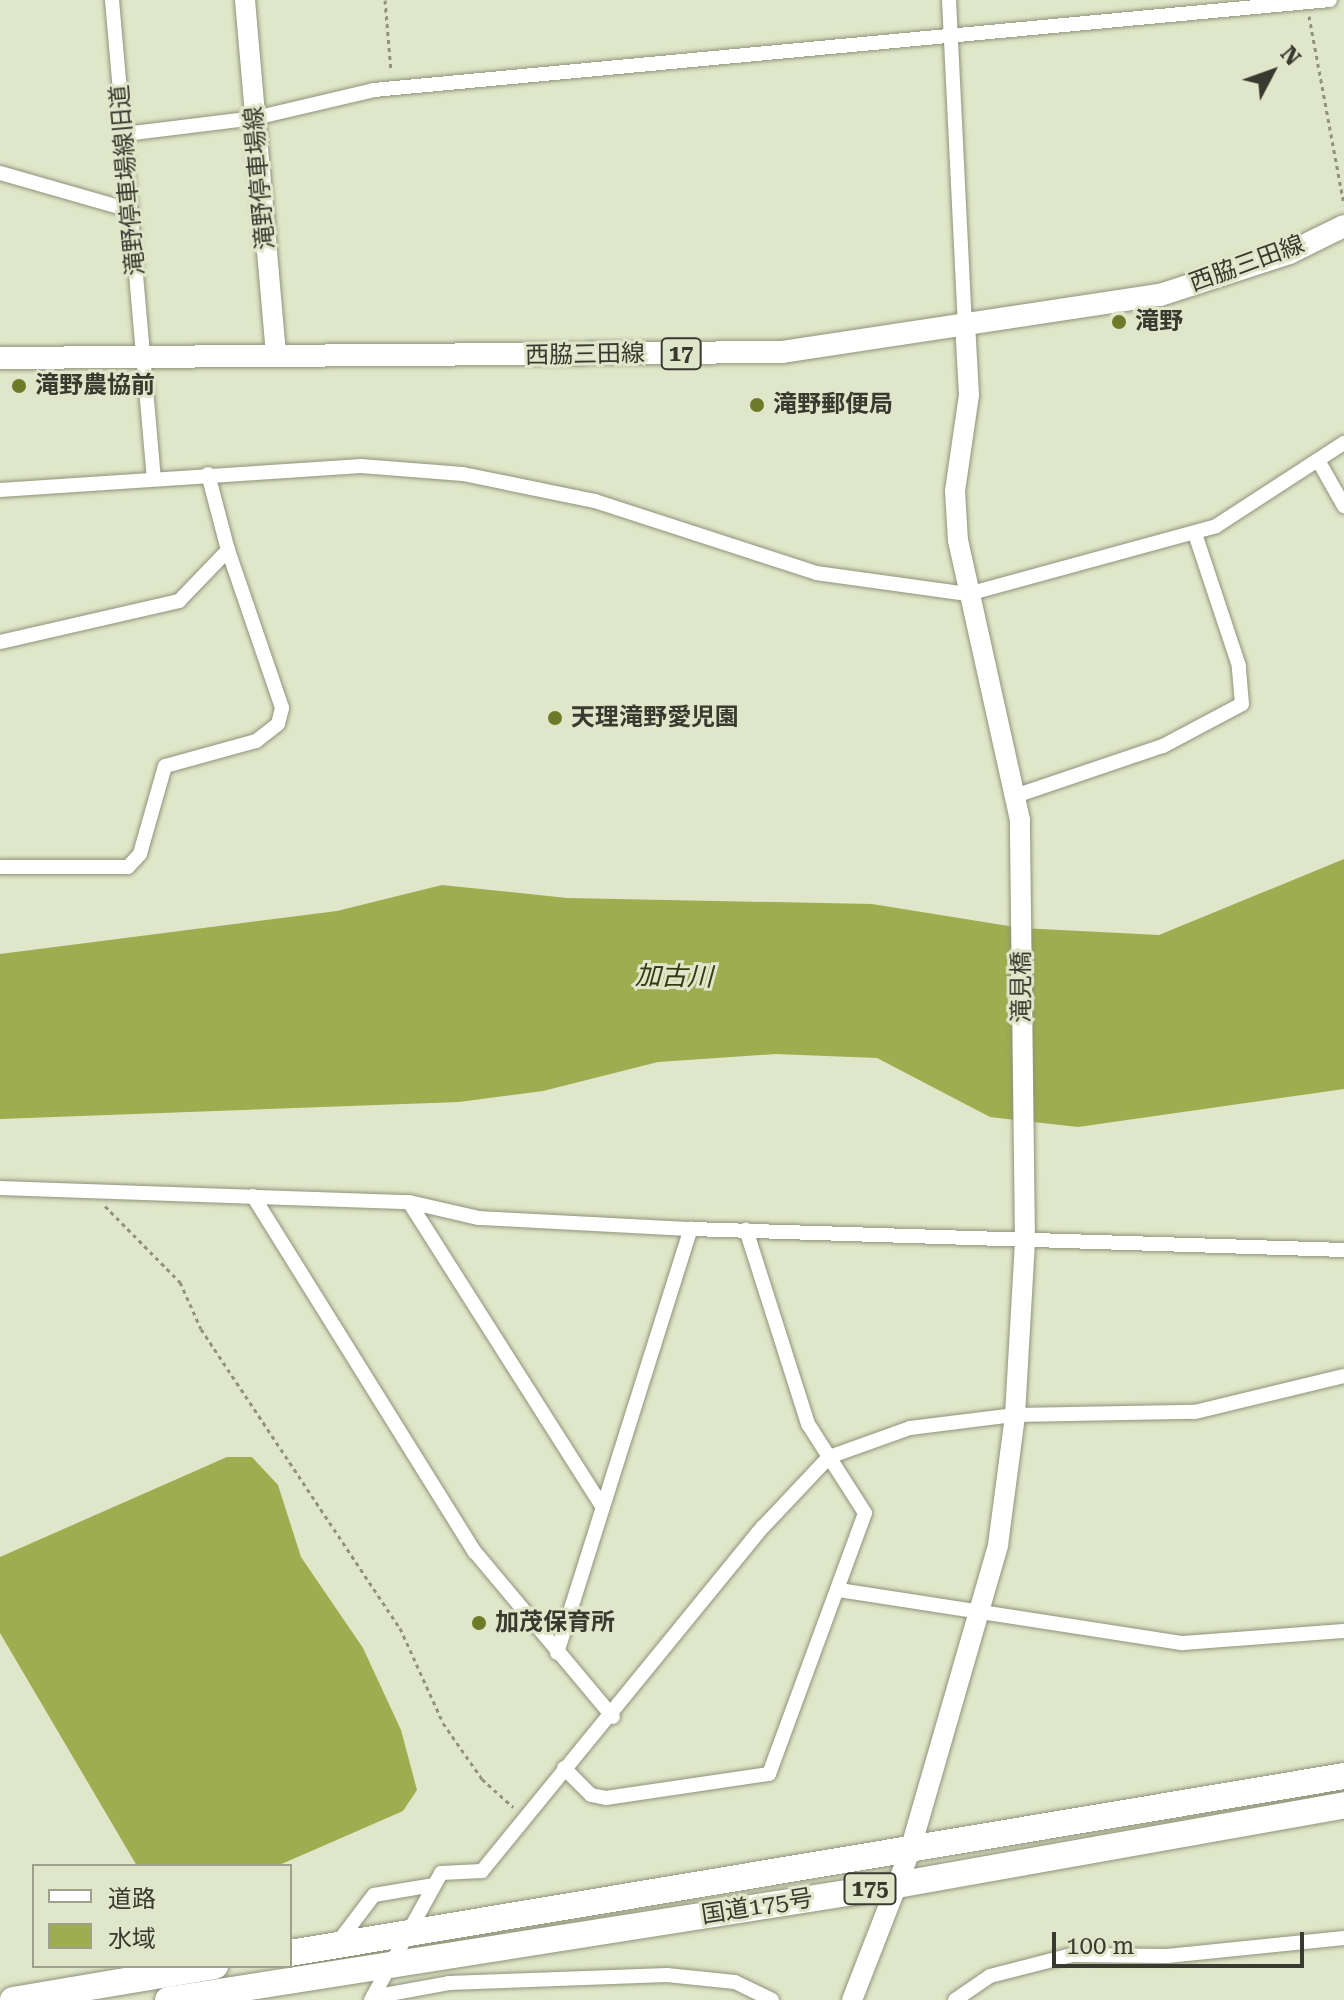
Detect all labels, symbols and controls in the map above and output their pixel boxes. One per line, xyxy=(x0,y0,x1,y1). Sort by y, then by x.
north arrow xyxy=(1232,32,1312,112)
text: N xyxy=(1275,41,1305,71)
street label: 滝野停車場線旧道 xyxy=(105,83,151,277)
street label: 滝野停車場線 xyxy=(239,105,281,251)
street label: 西脇三田線 xyxy=(1186,230,1308,298)
place label: 滝野 xyxy=(1135,308,1183,336)
marker: 滝野 xyxy=(1110,313,1128,331)
road number: 17 xyxy=(659,336,703,372)
street label: 西脇三田線 xyxy=(525,340,645,370)
place label: 滝野農協前 xyxy=(35,372,155,400)
marker: 滝野農協前 xyxy=(10,377,28,395)
place label: 滝野郵便局 xyxy=(773,391,893,419)
marker: 滝野郵便局 xyxy=(748,396,766,414)
place label: 天理滝野愛児園 xyxy=(571,704,739,732)
marker: 天理滝野愛児園 xyxy=(546,709,564,727)
street label: 滝見橋 xyxy=(1008,951,1036,1023)
water label: 加古川 xyxy=(635,961,713,993)
place label: 加茂保育所 xyxy=(495,1609,615,1637)
marker: 加茂保育所 xyxy=(470,1614,488,1632)
legend xyxy=(32,1864,292,1968)
road number: 175 xyxy=(842,1871,898,1907)
street label: 国道175号 xyxy=(699,1884,815,1930)
text: 道路 xyxy=(108,1885,156,1913)
scale bar xyxy=(1056,1916,1308,1966)
text: 水域 xyxy=(108,1925,156,1953)
text: 100 m xyxy=(1066,1932,1134,1960)

